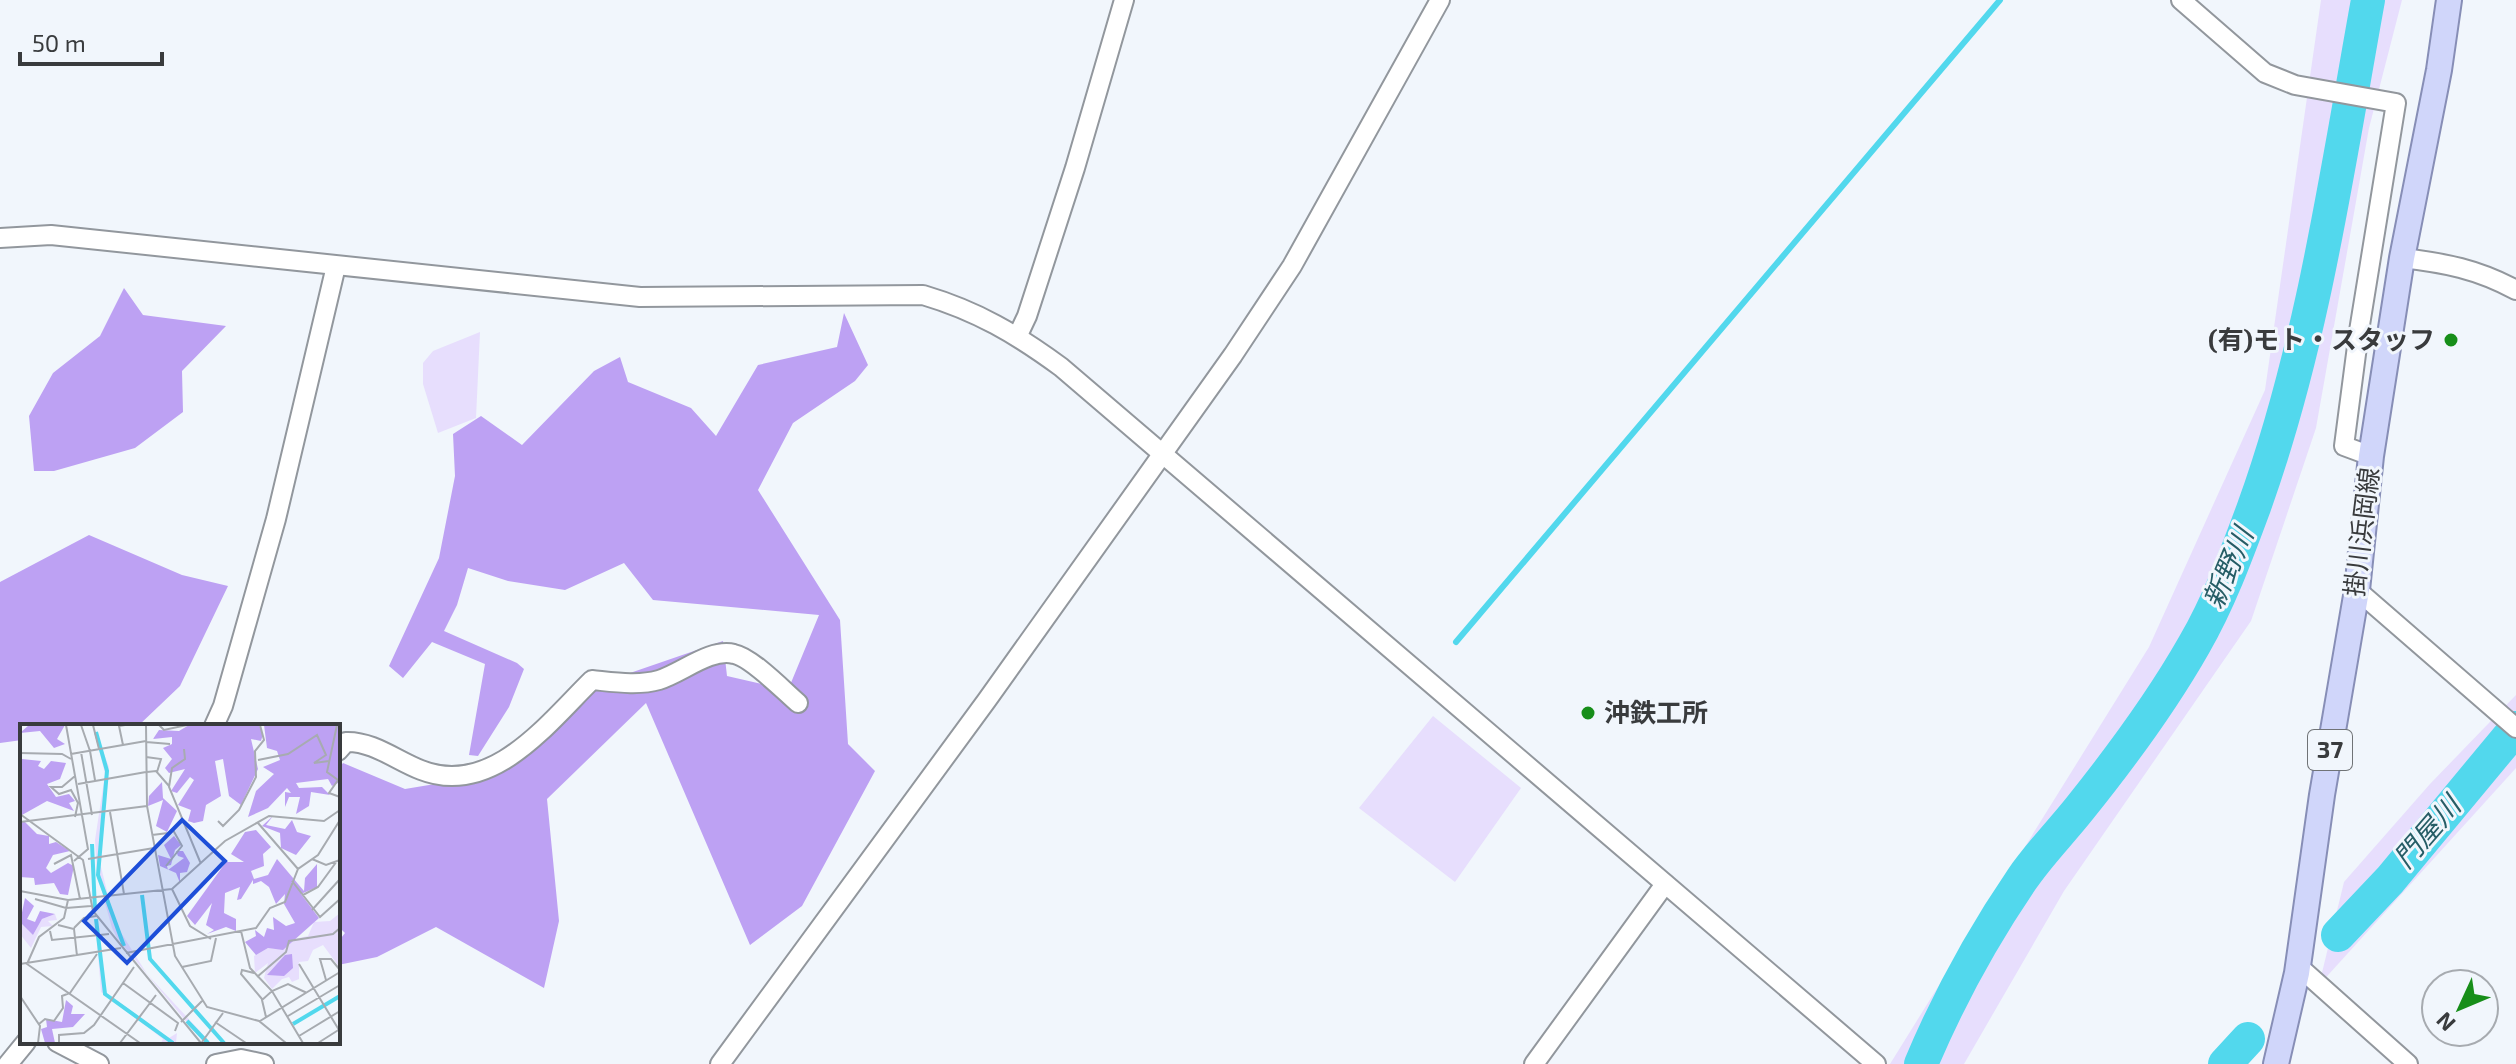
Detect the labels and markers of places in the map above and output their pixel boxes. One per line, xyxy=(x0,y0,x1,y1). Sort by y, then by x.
place label: (有)モト・スタッフ xyxy=(2208,323,2435,354)
marker: (有)モト・スタッフ xyxy=(2442,331,2460,349)
place label: 沖鉄工所 xyxy=(1604,696,1708,727)
marker: 沖鉄工所 xyxy=(1579,704,1597,722)

